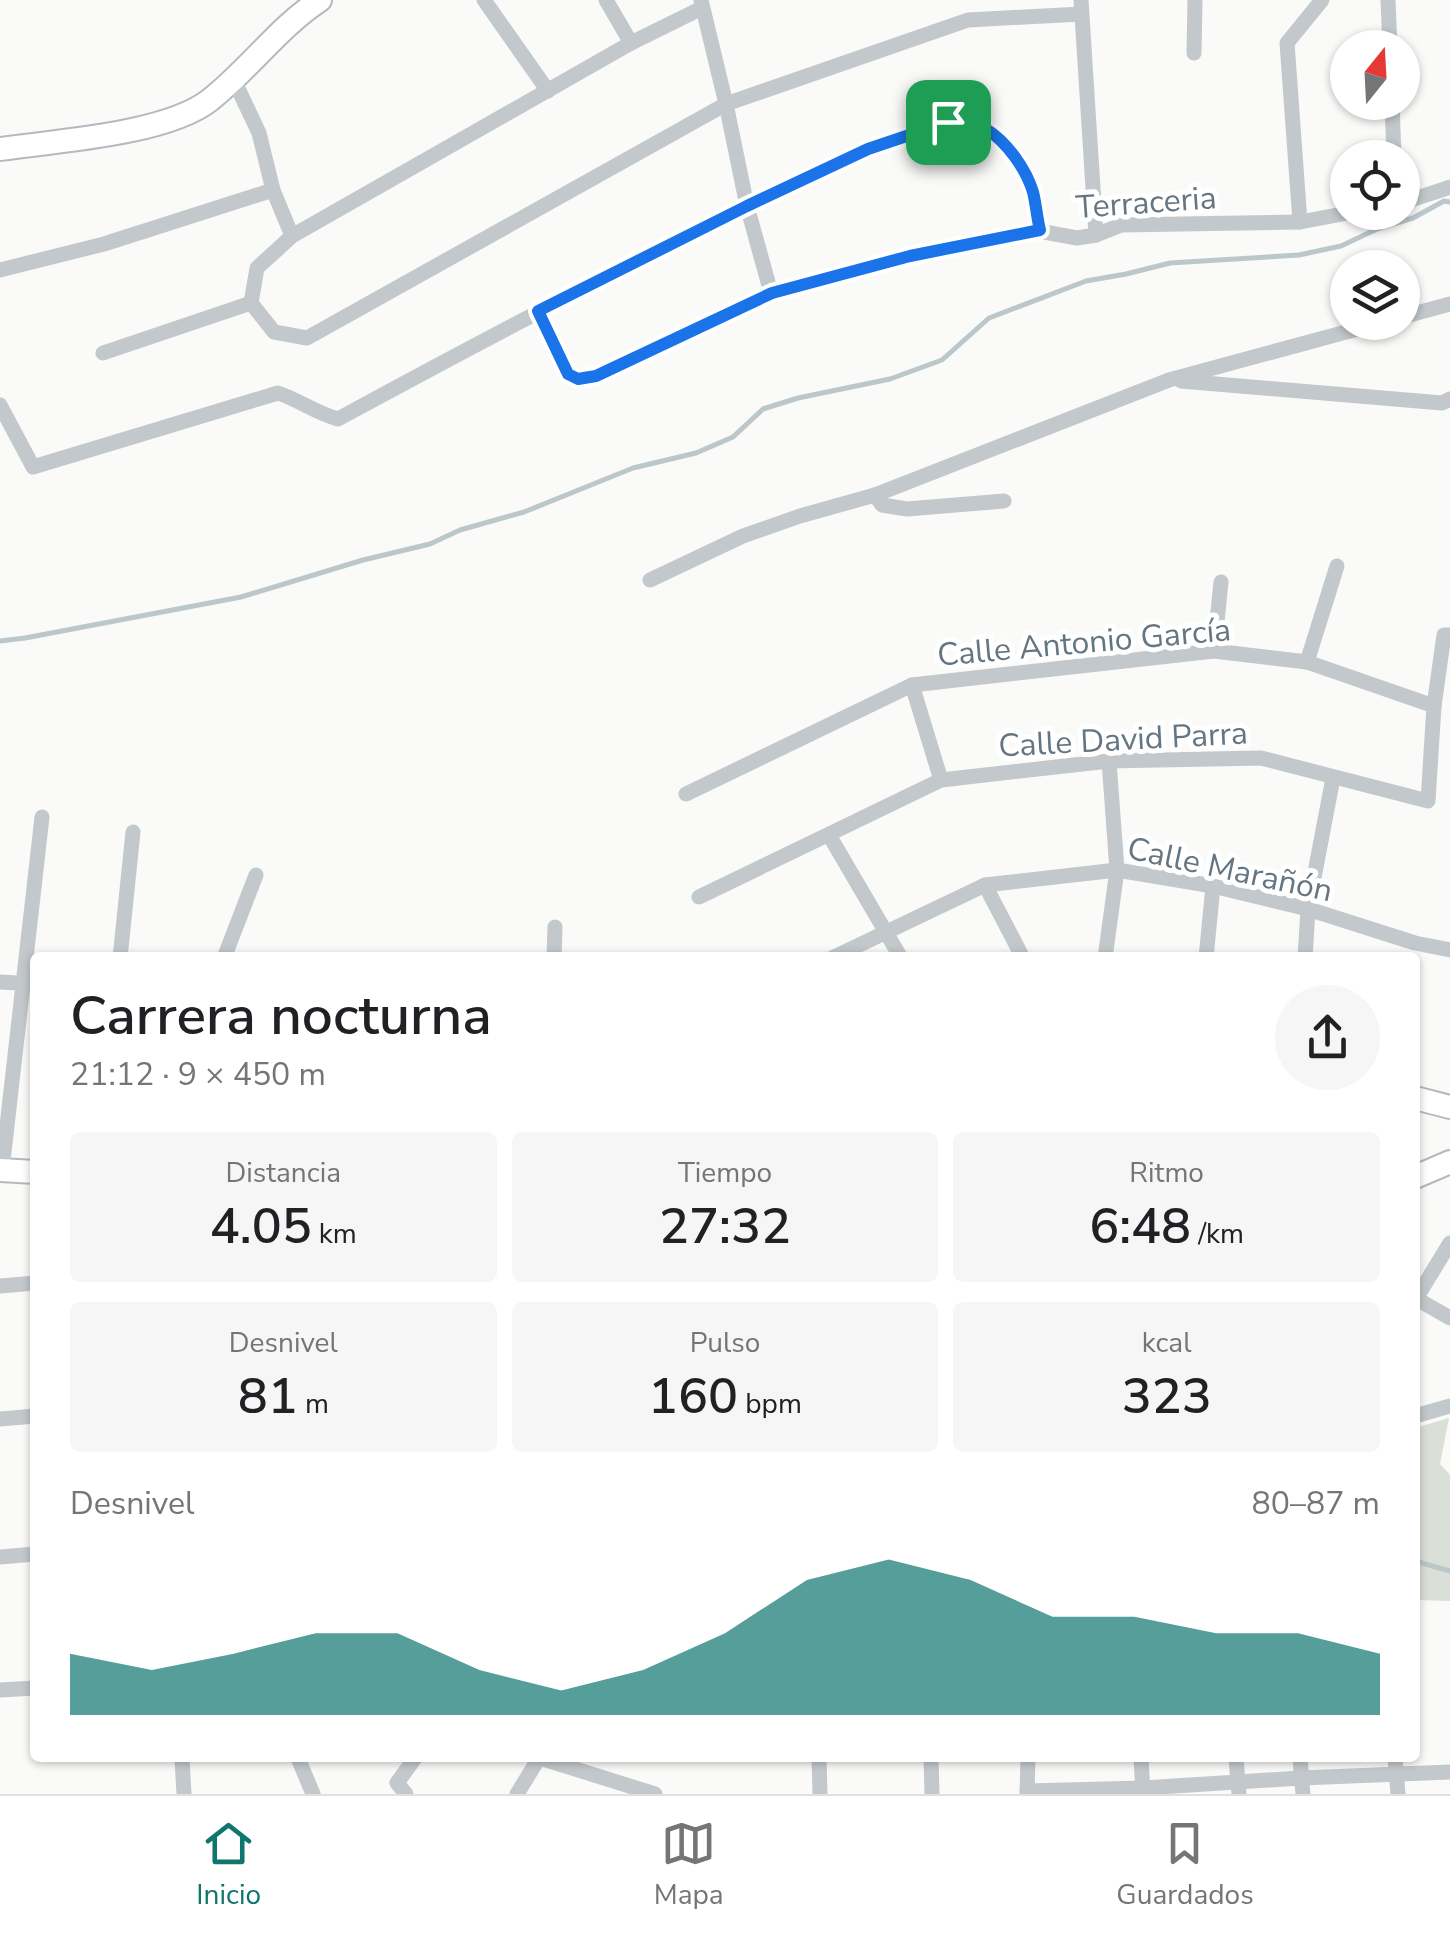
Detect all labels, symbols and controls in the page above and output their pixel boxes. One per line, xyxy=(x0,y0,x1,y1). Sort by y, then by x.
north arrow xyxy=(1330,30,1420,120)
map controls xyxy=(1330,30,1420,340)
pin xyxy=(906,80,991,165)
icon: arrive xyxy=(921,95,976,150)
button: locate xyxy=(1330,140,1420,230)
street label: Terraceria xyxy=(1074,176,1218,229)
button: layers xyxy=(1330,250,1420,340)
street label: Calle Antonio García xyxy=(935,608,1233,677)
street label: Calle David Parra xyxy=(997,711,1249,767)
street label: Calle Marañón xyxy=(1123,827,1336,912)
text: Carrera nocturna xyxy=(70,978,492,1053)
button: share xyxy=(1275,985,1380,1090)
text: 21:12 · 9 × 450 m xyxy=(70,1053,326,1096)
text: Distancia xyxy=(226,1154,341,1192)
text: Tiempo xyxy=(678,1154,772,1192)
text: Ritmo xyxy=(1129,1154,1204,1192)
text: 4.05 xyxy=(210,1192,312,1261)
text: 27:32 xyxy=(659,1192,791,1261)
text: 6:48 xyxy=(1089,1192,1191,1261)
text: km xyxy=(312,1215,357,1253)
text: /km xyxy=(1191,1215,1244,1253)
text: Desnivel xyxy=(229,1324,338,1362)
text: Pulso xyxy=(690,1324,760,1362)
text: kcal xyxy=(1142,1324,1191,1362)
text: 81 xyxy=(238,1362,298,1431)
text: 160 xyxy=(648,1362,738,1431)
text: 323 xyxy=(1122,1362,1212,1431)
text: m xyxy=(298,1385,329,1423)
text: bpm xyxy=(738,1385,802,1423)
text: Desnivel xyxy=(70,1482,195,1525)
text: 80–87 m xyxy=(1252,1482,1380,1525)
tab: Inicio xyxy=(196,1816,261,1914)
tab: Mapa xyxy=(654,1816,724,1914)
tab: Guardados xyxy=(1116,1816,1254,1914)

